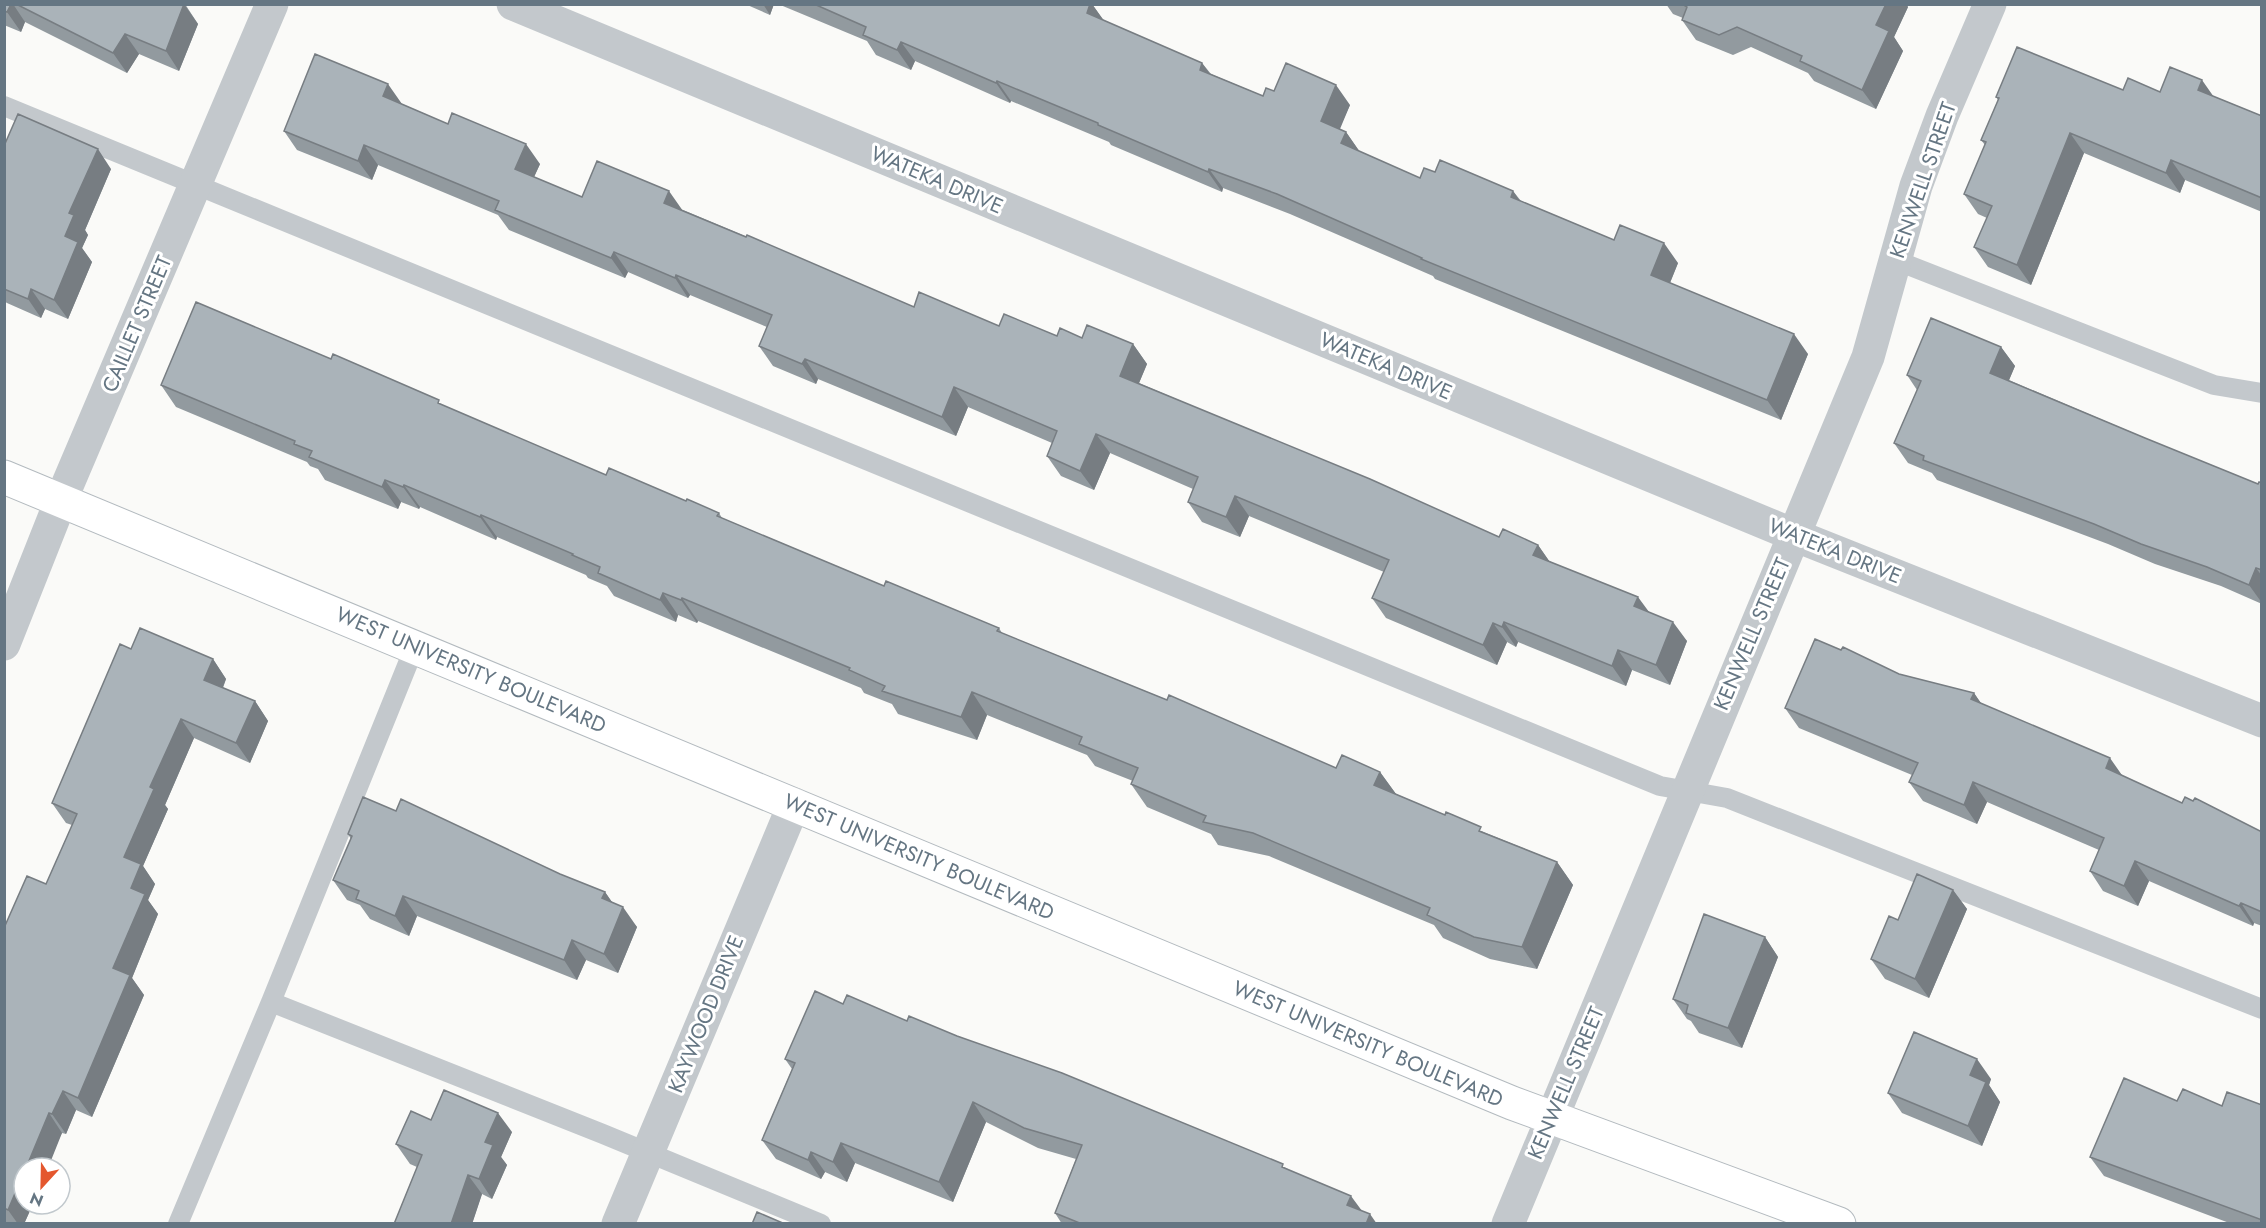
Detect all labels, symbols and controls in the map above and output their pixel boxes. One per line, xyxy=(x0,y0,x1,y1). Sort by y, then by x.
street label: KENWELL STREET xyxy=(1882,98,1964,262)
street label: WATEKA DRIVE xyxy=(866,139,1008,221)
street label: CAILLET STREET xyxy=(95,251,179,397)
street label: WATEKA DRIVE xyxy=(1315,325,1457,407)
street label: WATEKA DRIVE xyxy=(1764,511,1906,591)
street label: KENWELL STREET xyxy=(1706,553,1798,715)
street label: WEST UNIVERSITY BOULEVARD xyxy=(331,599,611,741)
street label: WEST UNIVERSITY BOULEVARD xyxy=(779,786,1059,928)
street label: KAYWOOD DRIVE xyxy=(661,931,751,1097)
street label: WEST UNIVERSITY BOULEVARD xyxy=(1228,973,1508,1115)
street label: KENWELL STREET xyxy=(1520,1002,1612,1164)
north arrow xyxy=(12,1156,72,1216)
text: N xyxy=(26,1186,47,1212)

